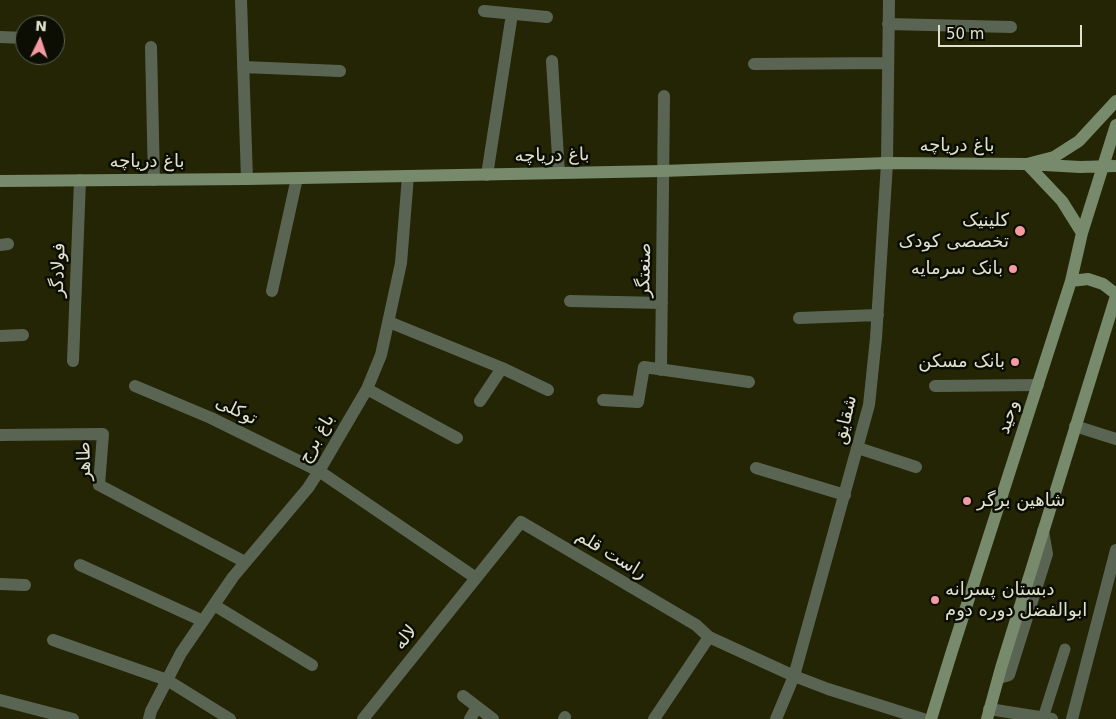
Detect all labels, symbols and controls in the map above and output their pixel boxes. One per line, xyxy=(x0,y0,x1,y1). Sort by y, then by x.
north arrow xyxy=(15,15,65,65)
scale bar xyxy=(941,15,1085,47)
text: N xyxy=(35,18,47,34)
text: 50 m xyxy=(946,25,984,43)
street label: باغ دریاچه xyxy=(920,135,994,157)
street label: باغ دریاچه xyxy=(514,145,590,167)
street label: باغ دریاچه xyxy=(110,151,184,173)
place label: کلینیک تخصصی کودک xyxy=(898,210,1009,252)
marker: کلینیک تخصصی کودک xyxy=(1013,224,1027,238)
street label: فولادگر xyxy=(47,242,71,298)
street label: صنعتگر xyxy=(634,242,656,298)
place label: بانک سرمایه xyxy=(911,258,1003,280)
marker: بانک سرمایه xyxy=(1007,263,1019,275)
place label: بانک مسکن xyxy=(918,351,1005,373)
marker: بانک مسکن xyxy=(1009,356,1021,368)
street label: توکلی xyxy=(212,392,260,430)
street label: شقایق xyxy=(830,393,862,447)
street label: وحید xyxy=(993,397,1025,437)
street label: باغ برج xyxy=(294,410,340,468)
street label: طاهر xyxy=(74,441,96,481)
place label: شاهین برگر xyxy=(977,490,1065,512)
marker: شاهین برگر xyxy=(961,495,973,507)
street label: راست قلم xyxy=(572,525,650,585)
place label: دبستان پسرانه ابوالفضل دوره دوم xyxy=(945,579,1087,622)
marker: دبستان پسرانه ابوالفضل دوره دوم xyxy=(929,594,941,606)
street label: لاله xyxy=(390,621,422,655)

